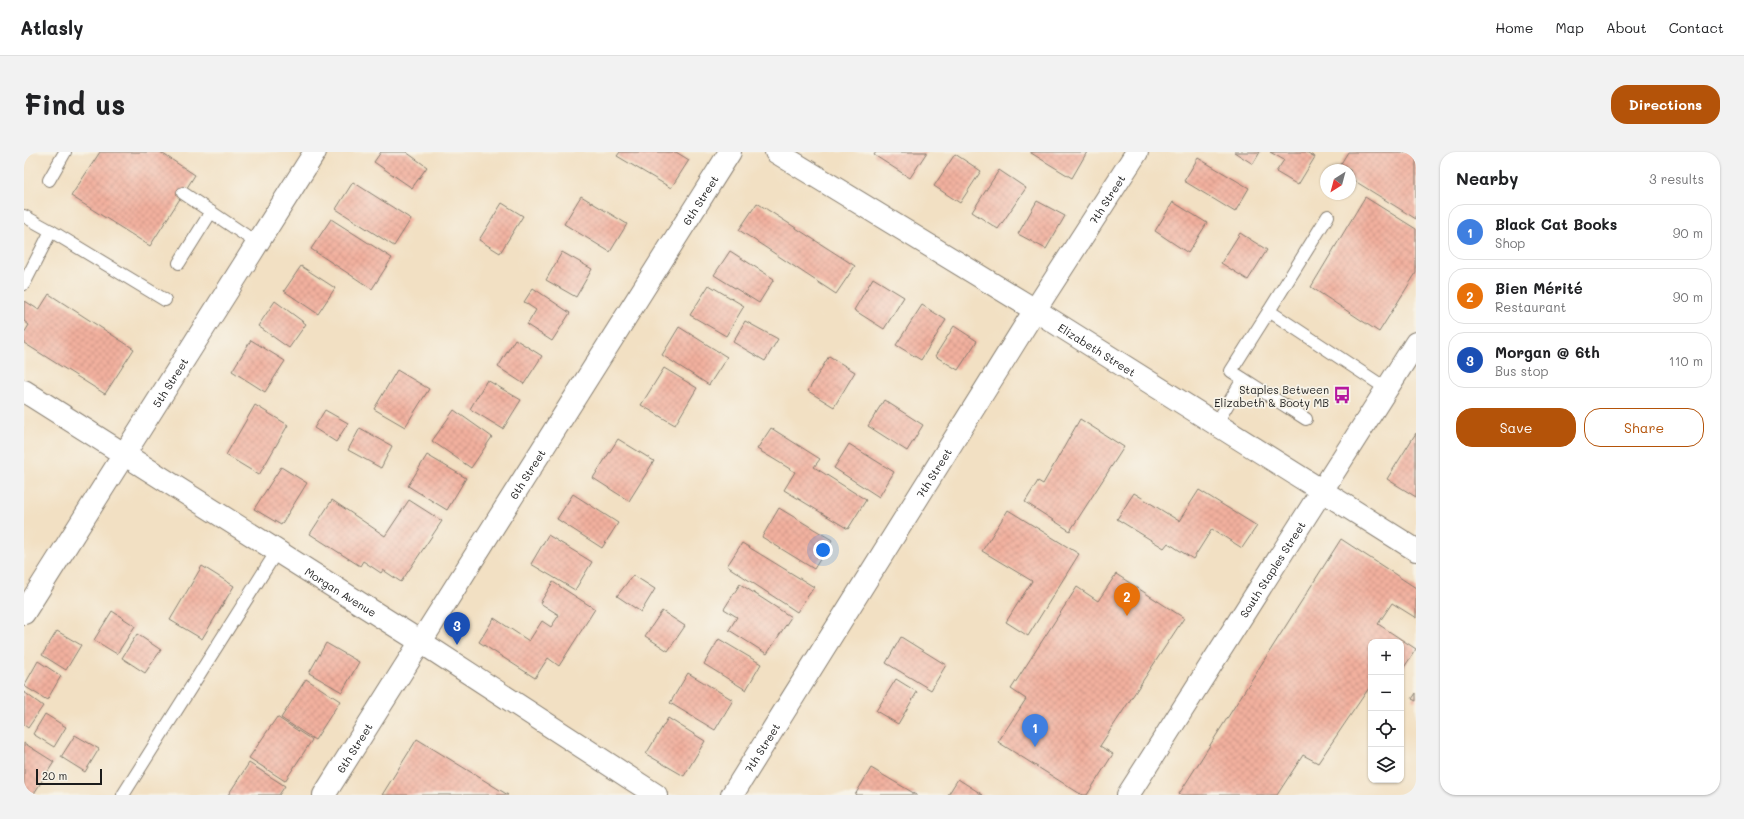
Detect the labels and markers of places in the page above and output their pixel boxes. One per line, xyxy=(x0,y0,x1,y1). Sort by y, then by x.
place label: Staples Between Elizabeth & Booty MB xyxy=(1214,382,1329,410)
bus stop icon: Staples Between Elizabeth & Booty MB xyxy=(1332,385,1352,405)
pin: 2 xyxy=(1114,583,1140,616)
pin: 3 xyxy=(444,612,470,645)
pin: 1 xyxy=(1022,714,1048,747)

